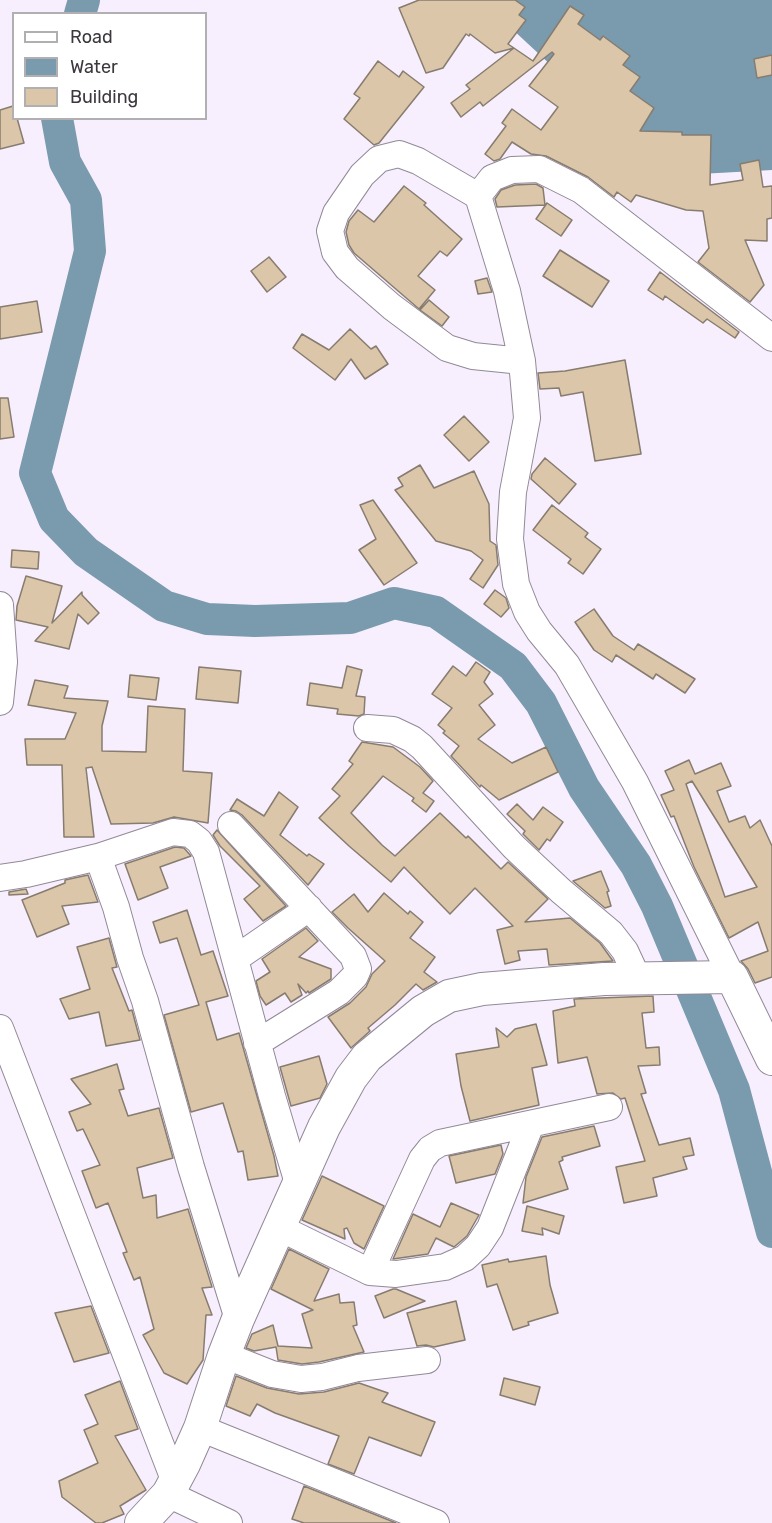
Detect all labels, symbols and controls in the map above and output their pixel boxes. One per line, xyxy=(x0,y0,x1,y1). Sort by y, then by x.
legend xyxy=(12,12,207,120)
text: Road xyxy=(70,26,113,48)
text: Water xyxy=(70,56,118,78)
text: Building xyxy=(70,86,138,108)

